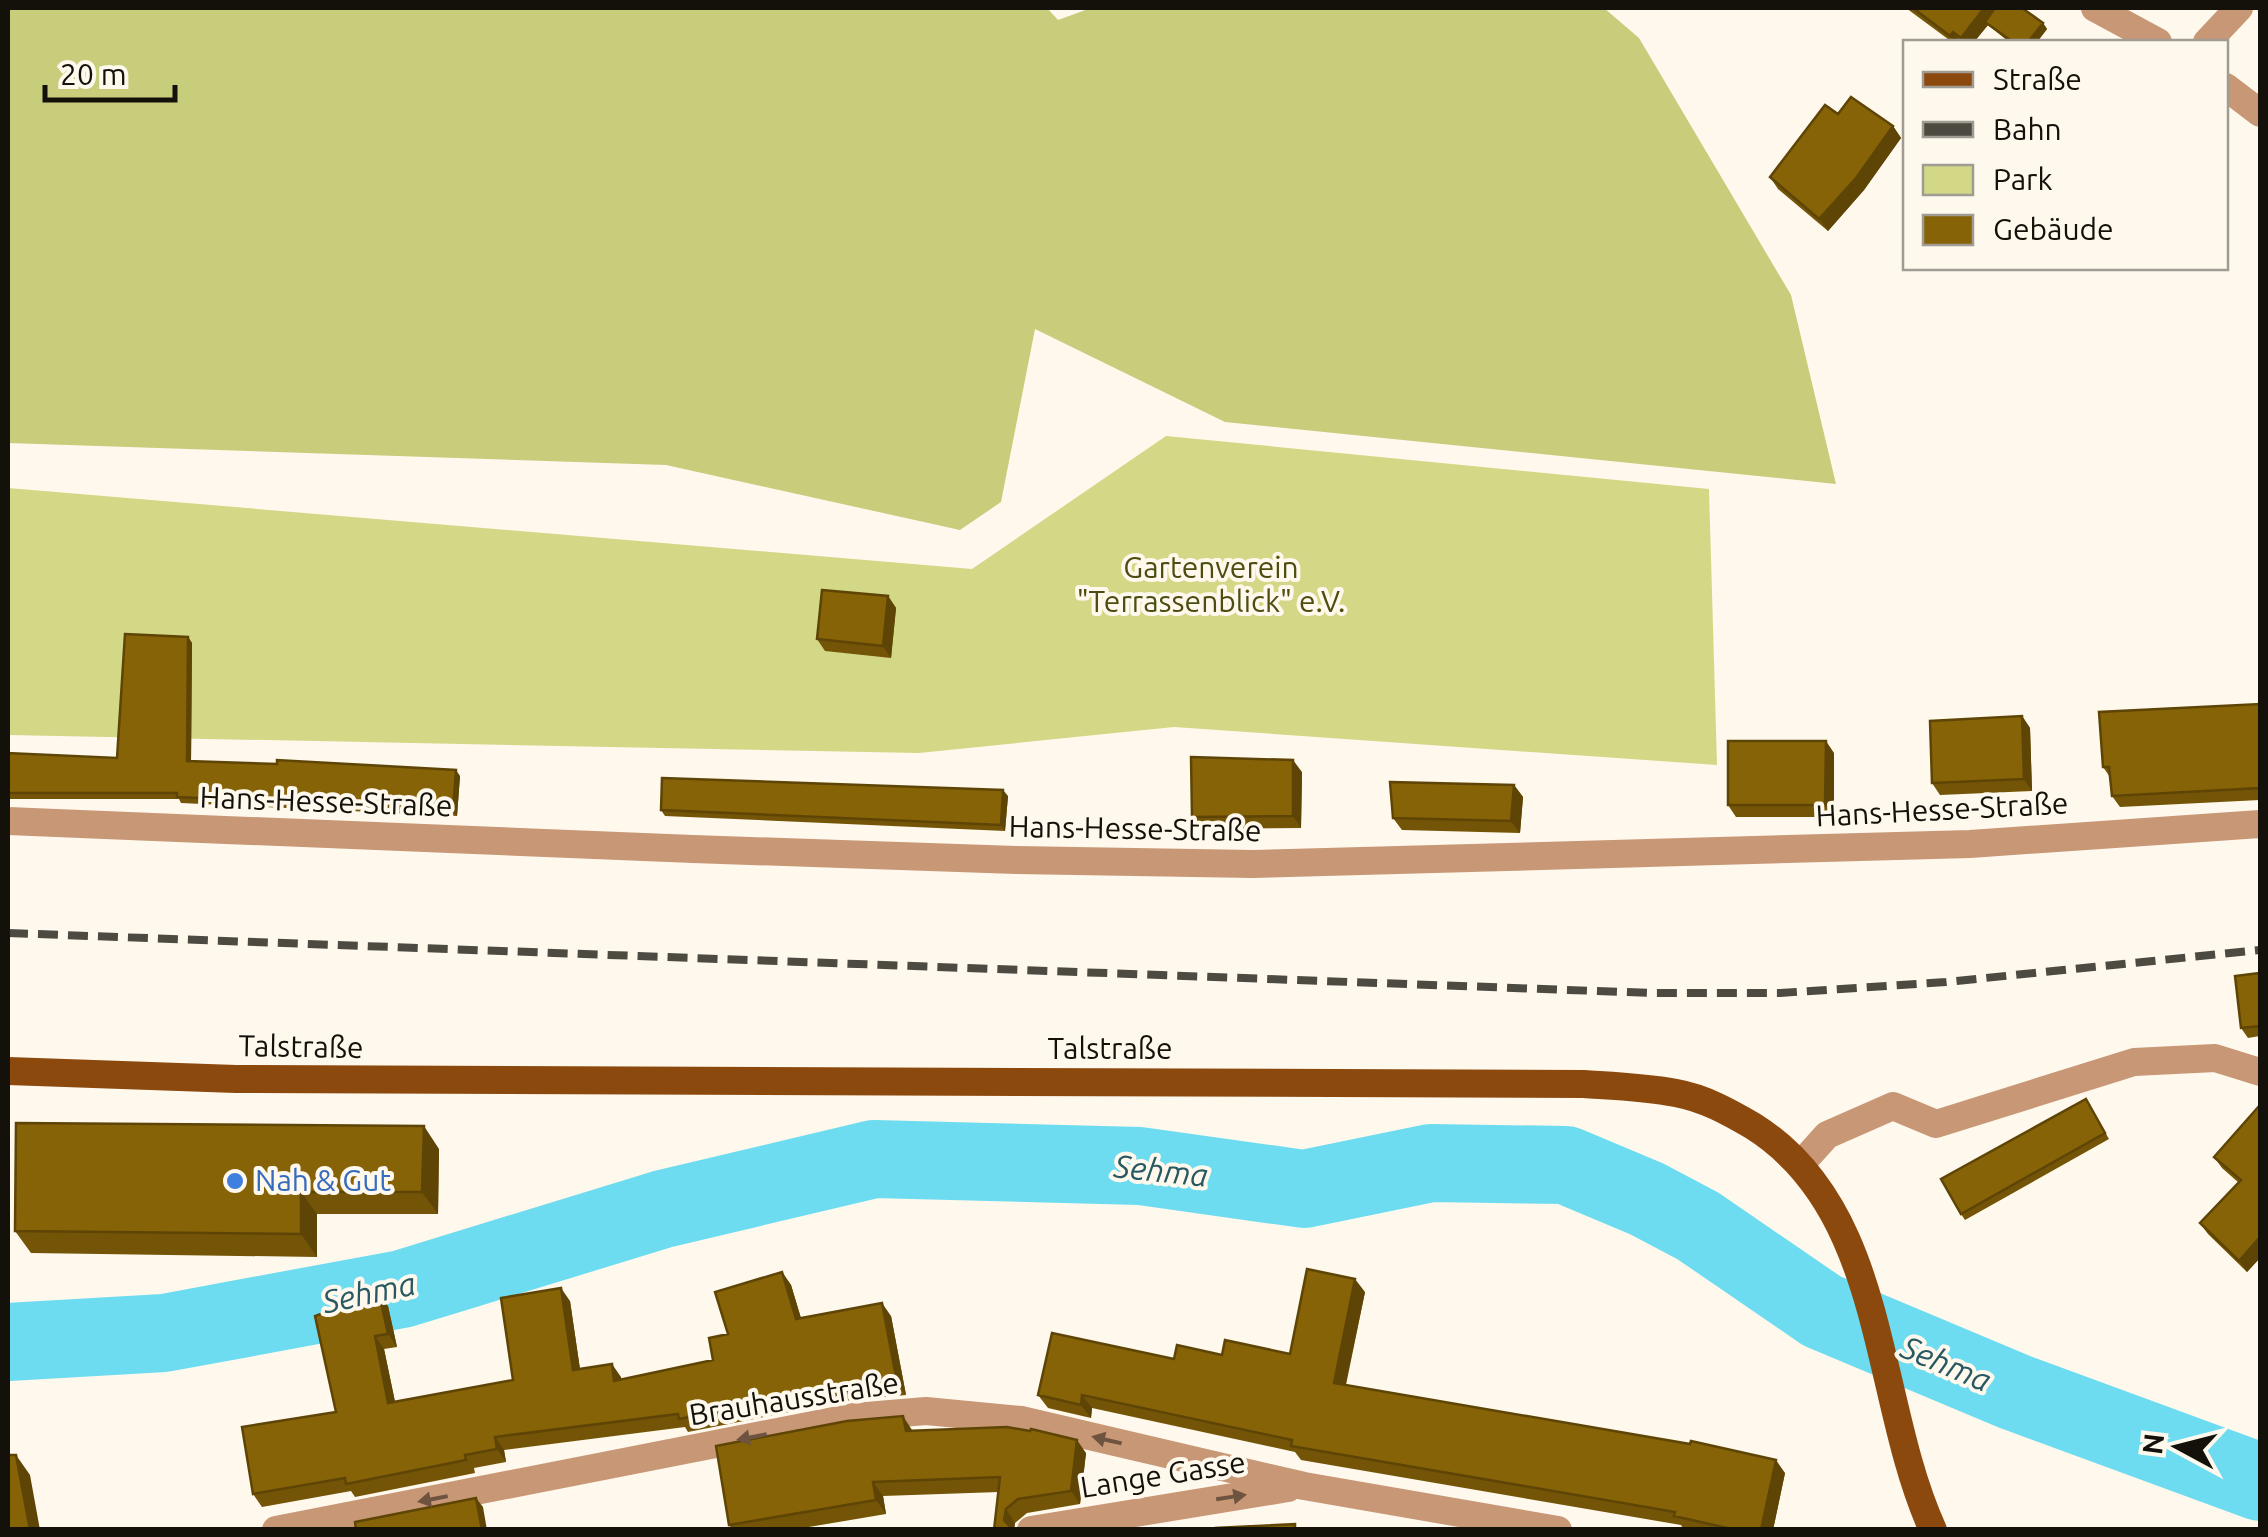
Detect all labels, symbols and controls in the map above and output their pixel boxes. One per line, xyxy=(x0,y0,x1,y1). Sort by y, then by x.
scale bar xyxy=(45,40,175,102)
legend xyxy=(1903,40,2228,270)
text: 20 m xyxy=(60,57,127,91)
text: Straße xyxy=(1993,62,2082,96)
text: Bahn xyxy=(1993,112,2062,146)
text: Park xyxy=(1993,162,2053,196)
text: Gebäude xyxy=(1993,212,2114,246)
park label: Gartenverein "Terrassenblick" e.V. xyxy=(1077,550,1345,618)
street label: Hans-Hesse-Straße xyxy=(199,780,453,822)
street label: Hans-Hesse-Straße xyxy=(1815,785,2069,833)
street label: Hans-Hesse-Straße xyxy=(1008,809,1262,847)
street label: Talstraße xyxy=(238,1028,364,1064)
street label: Talstraße xyxy=(1047,1031,1173,1065)
water label: Sehma xyxy=(1111,1147,1210,1193)
place label: Nah & Gut xyxy=(255,1163,391,1197)
marker: Nah & Gut xyxy=(224,1170,246,1192)
water label: Sehma xyxy=(318,1265,419,1320)
water label: Sehma xyxy=(1895,1328,1997,1398)
street label: Brauhausstraße xyxy=(687,1365,901,1431)
north arrow xyxy=(2128,1397,2228,1497)
one-way arrow xyxy=(736,1429,767,1445)
one-way arrow xyxy=(1091,1432,1122,1447)
text: N xyxy=(2136,1432,2169,1456)
street label: Lange Gasse xyxy=(1078,1444,1248,1504)
one-way arrow xyxy=(1216,1489,1247,1505)
one-way arrow xyxy=(417,1492,448,1508)

